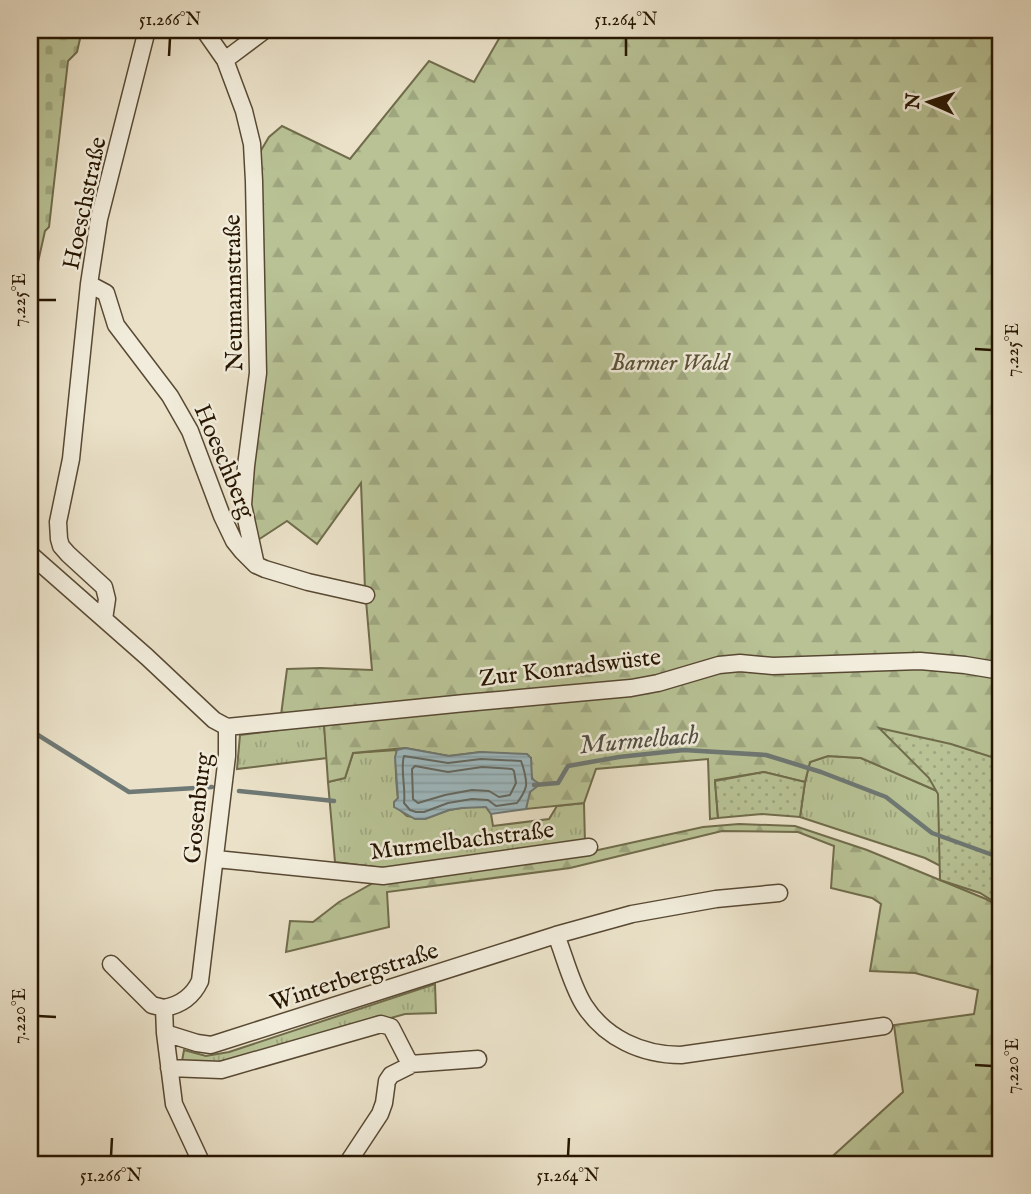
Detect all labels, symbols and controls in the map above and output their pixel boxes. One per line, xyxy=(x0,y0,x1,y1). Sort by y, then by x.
text: 51.266°N xyxy=(139,9,201,32)
text: 51.264°N xyxy=(594,9,658,32)
north arrow xyxy=(894,66,964,136)
text: N xyxy=(902,92,926,111)
street label: Hoeschstraße xyxy=(56,134,115,273)
street label: Neumannstraße xyxy=(218,214,251,372)
text: 7.225°E xyxy=(9,273,32,327)
text: 7.225°E xyxy=(1002,323,1025,377)
park label: Barmer Wald xyxy=(610,348,731,379)
street label: Hoeschberg xyxy=(186,400,262,524)
street label: Zur Konradswüste xyxy=(478,642,663,695)
water label: Murmelbach xyxy=(578,719,700,762)
street label: Gosenburg xyxy=(177,750,220,865)
street label: Murmelbachstraße xyxy=(368,815,556,868)
street label: Winterbergstraße xyxy=(266,936,442,1019)
text: 7.220°E xyxy=(9,988,32,1044)
text: 7.220°E xyxy=(1002,1038,1025,1094)
text: 51.266°N xyxy=(80,1165,142,1188)
text: 51.264°N xyxy=(536,1165,600,1188)

